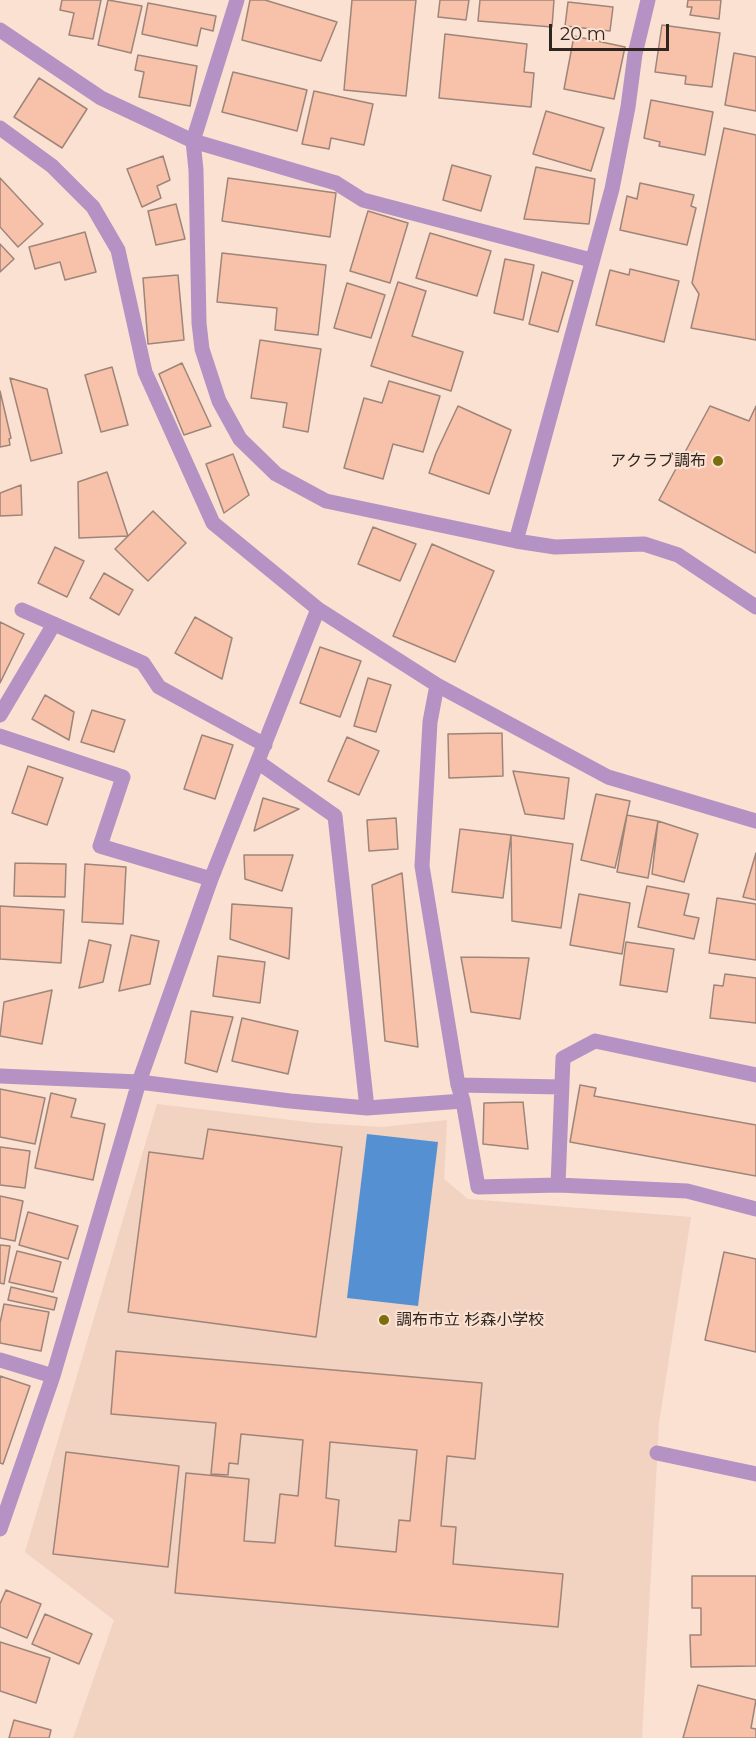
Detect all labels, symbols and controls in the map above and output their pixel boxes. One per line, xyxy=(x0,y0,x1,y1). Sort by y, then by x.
scale bar xyxy=(552,12,672,50)
text: 20 m xyxy=(560,23,606,45)
place label: アクラブ調布 xyxy=(610,451,706,471)
marker: アクラブ調布 xyxy=(711,454,725,468)
place label: 調布市立 杉森小学校 xyxy=(396,1310,544,1330)
marker: 調布市立 杉森小学校 xyxy=(377,1313,391,1327)

